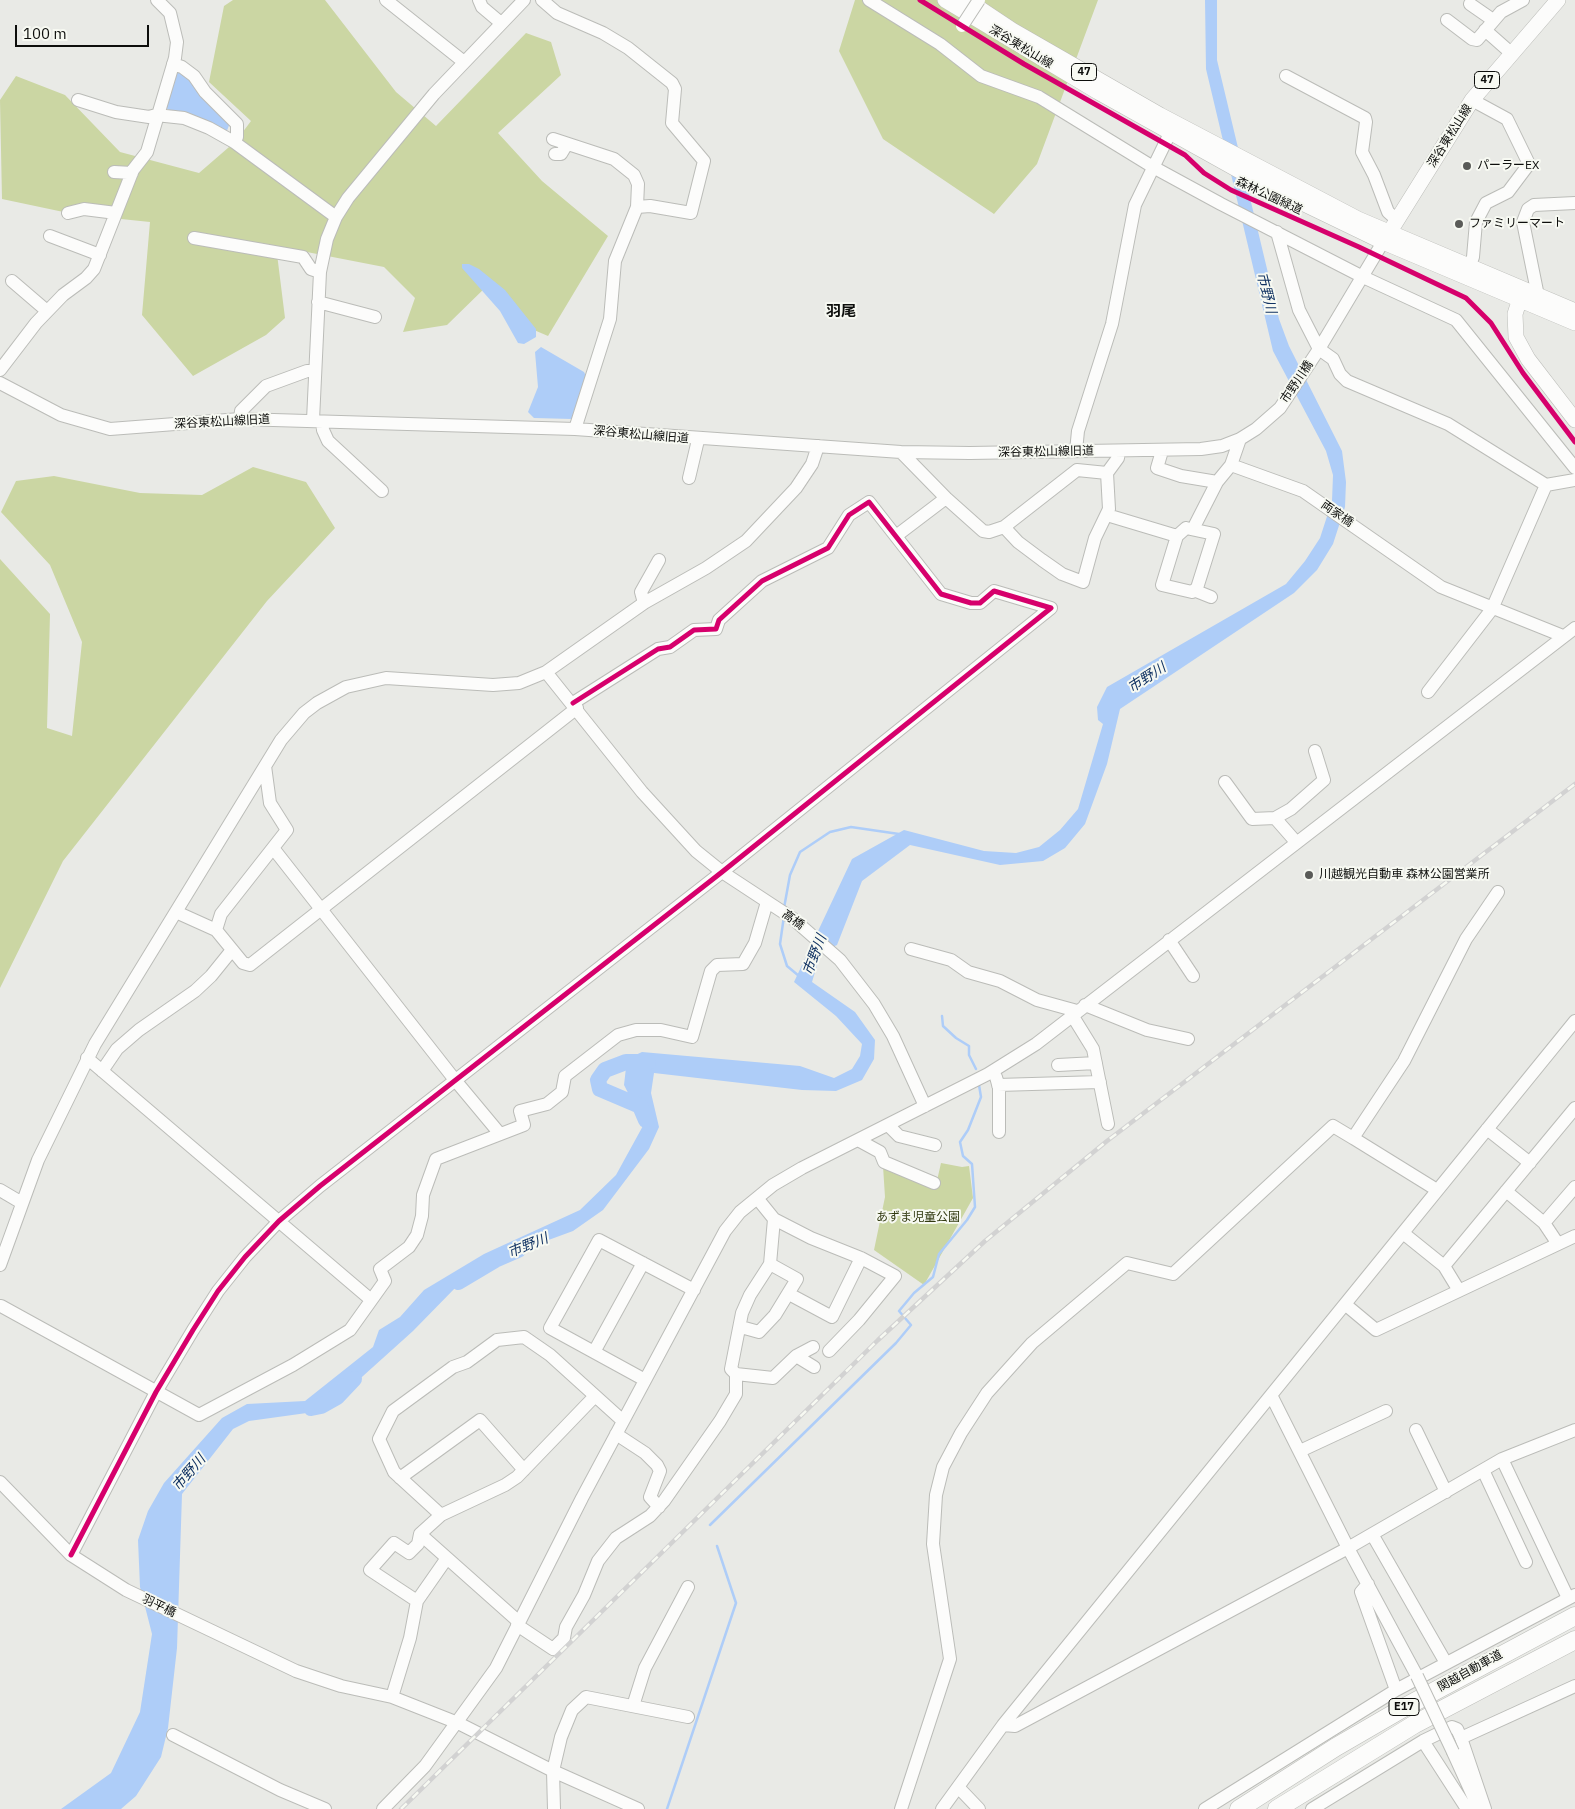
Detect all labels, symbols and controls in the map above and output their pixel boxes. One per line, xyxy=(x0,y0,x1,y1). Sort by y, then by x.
scale bar xyxy=(18,15,151,47)
street label: 深谷東松山線 xyxy=(986,22,1056,72)
text: 100 m xyxy=(23,24,67,43)
road number: 47 xyxy=(1072,64,1096,80)
road number: 47 xyxy=(1474,72,1500,88)
street label: 深谷東松山線 xyxy=(1425,102,1475,170)
place label: パーラーEX xyxy=(1477,159,1539,173)
marker: パーラーEX xyxy=(1461,160,1473,172)
street label: 森林公園緑道 xyxy=(1233,174,1305,218)
place label: ファミリーマート xyxy=(1469,217,1565,231)
marker: ファミリーマート xyxy=(1453,218,1465,230)
water label: 市野川 xyxy=(1253,271,1279,315)
district label: 羽尾 xyxy=(826,303,856,321)
street label: 市野川橋 xyxy=(1278,358,1316,406)
street label: 深谷東松山線旧道 xyxy=(174,412,270,432)
street label: 深谷東松山線旧道 xyxy=(593,424,689,446)
street label: 深谷東松山線旧道 xyxy=(998,444,1094,460)
street label: 両家橋 xyxy=(1318,498,1356,530)
water label: 市野川 xyxy=(1125,660,1169,696)
place label: 川越観光自動車 森林公園営業所 xyxy=(1319,868,1490,882)
marker: 川越観光自動車 森林公園営業所 xyxy=(1303,869,1315,881)
street label: 高橋 xyxy=(779,907,807,933)
water label: 市野川 xyxy=(800,932,830,978)
park label: あずま児童公園 xyxy=(876,1211,960,1225)
water label: 市野川 xyxy=(505,1230,551,1262)
water label: 市野川 xyxy=(169,1452,209,1494)
street label: 羽平橋 xyxy=(140,1592,178,1620)
street label: 関越自動車道 xyxy=(1435,1647,1505,1695)
road number: E17 xyxy=(1389,1698,1419,1715)

